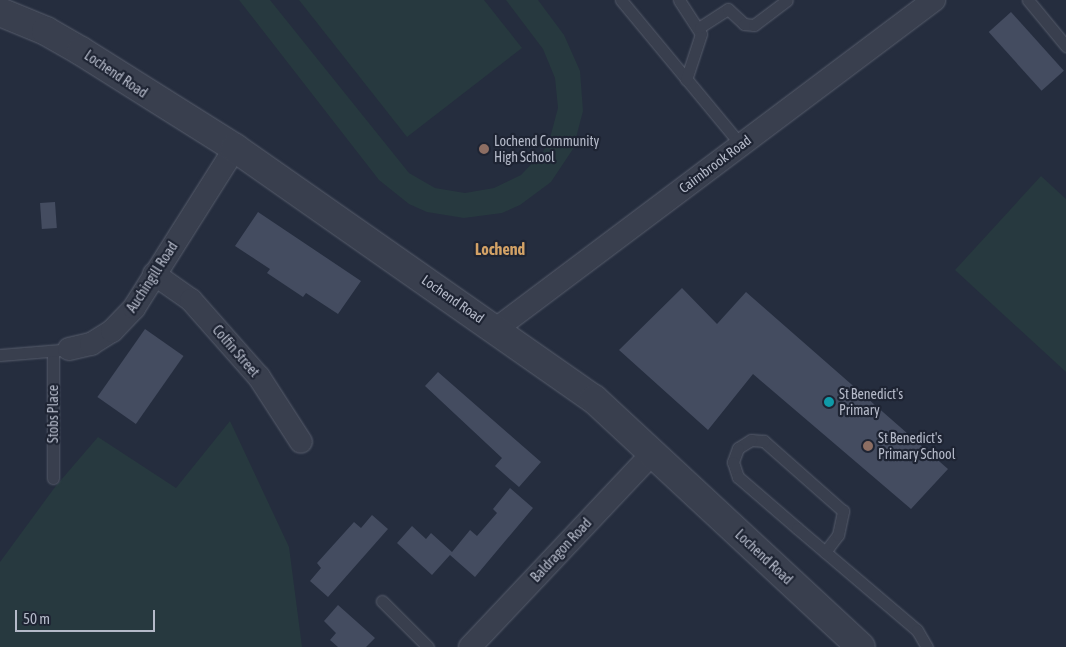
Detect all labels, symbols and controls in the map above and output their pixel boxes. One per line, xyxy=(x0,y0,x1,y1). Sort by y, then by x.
street label: Lochend Road xyxy=(81,47,151,101)
street label: Cairnbrook Road xyxy=(676,132,754,196)
place label: Lochend Community High School xyxy=(494,133,599,166)
marker: Lochend Community High School xyxy=(478,143,490,155)
street label: Auchingill Road xyxy=(123,238,181,316)
district label: Lochend xyxy=(475,239,525,259)
street label: Lochend Road xyxy=(419,271,487,327)
street label: Colfin Street xyxy=(209,322,263,380)
street label: Stobs Place xyxy=(45,385,61,443)
place label: St Benedict's Primary xyxy=(839,386,903,418)
marker: St Benedict's Primary xyxy=(823,396,835,408)
place label: St Benedict's Primary School xyxy=(878,430,955,462)
marker: St Benedict's Primary School xyxy=(862,440,874,452)
street label: Baldragon Road xyxy=(527,514,595,586)
street label: Lochend Road xyxy=(732,526,796,588)
scale bar xyxy=(18,600,158,632)
text: 50 m xyxy=(23,610,50,627)

